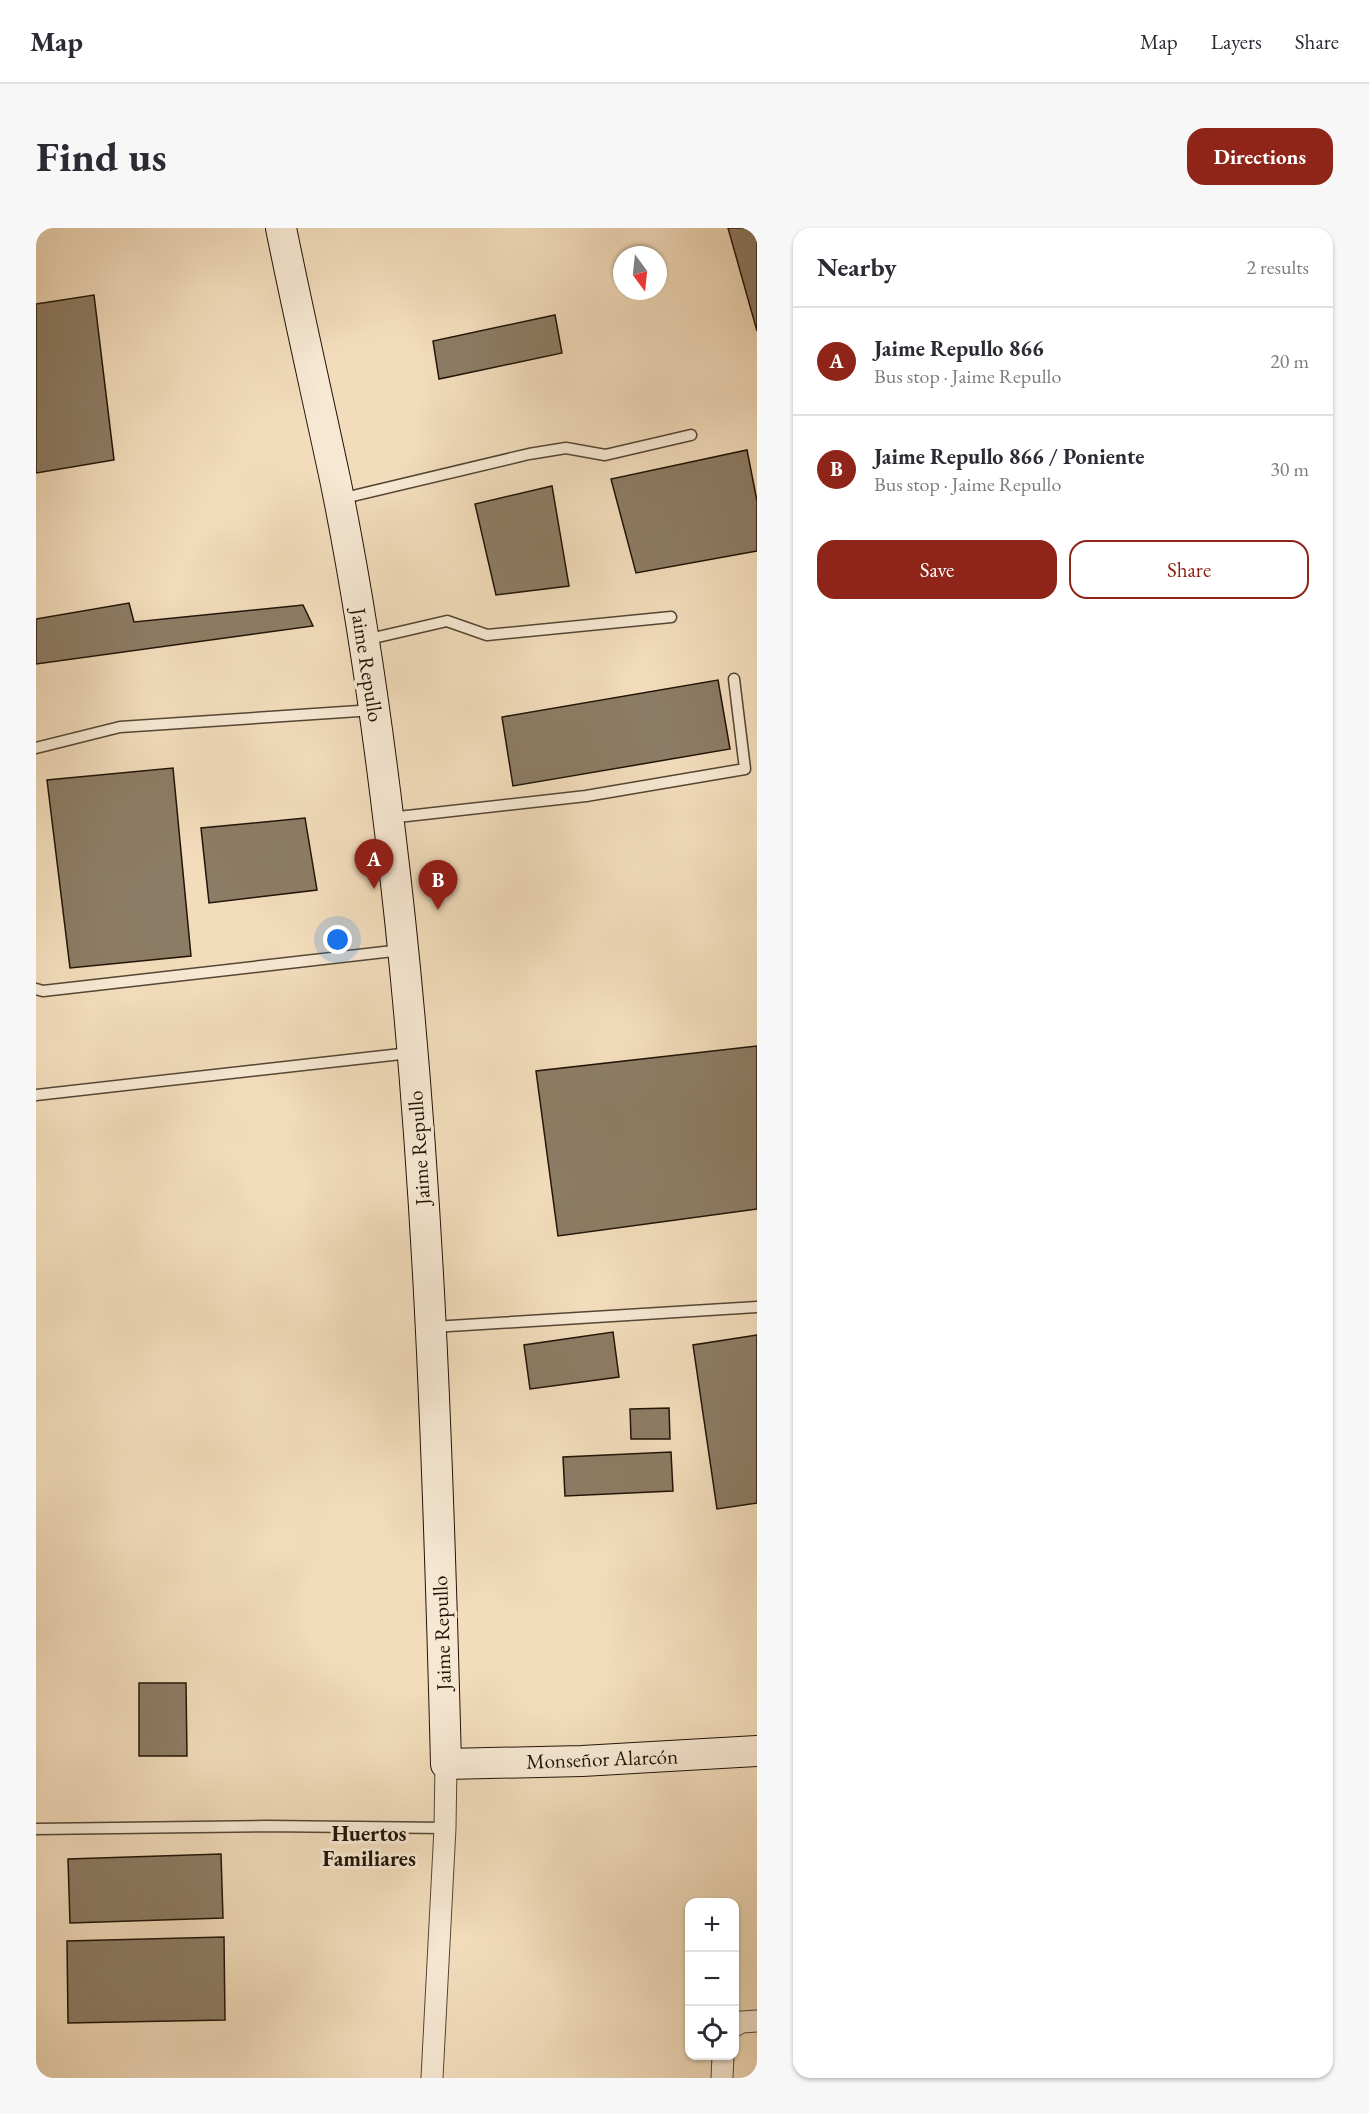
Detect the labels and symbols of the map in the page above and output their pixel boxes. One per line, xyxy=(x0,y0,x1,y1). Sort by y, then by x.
north arrow xyxy=(613,246,667,300)
street label: Jaime Repullo xyxy=(345,604,390,724)
pin: A xyxy=(354,840,394,889)
pin: B xyxy=(418,860,458,910)
your location xyxy=(323,925,352,954)
street label: Jaime Repullo xyxy=(401,1090,436,1208)
street label: Jaime Repullo xyxy=(426,1575,457,1693)
street label: Monseñor Alarcón xyxy=(525,1742,679,1775)
district label: Huertos Familiares xyxy=(322,1819,416,1873)

